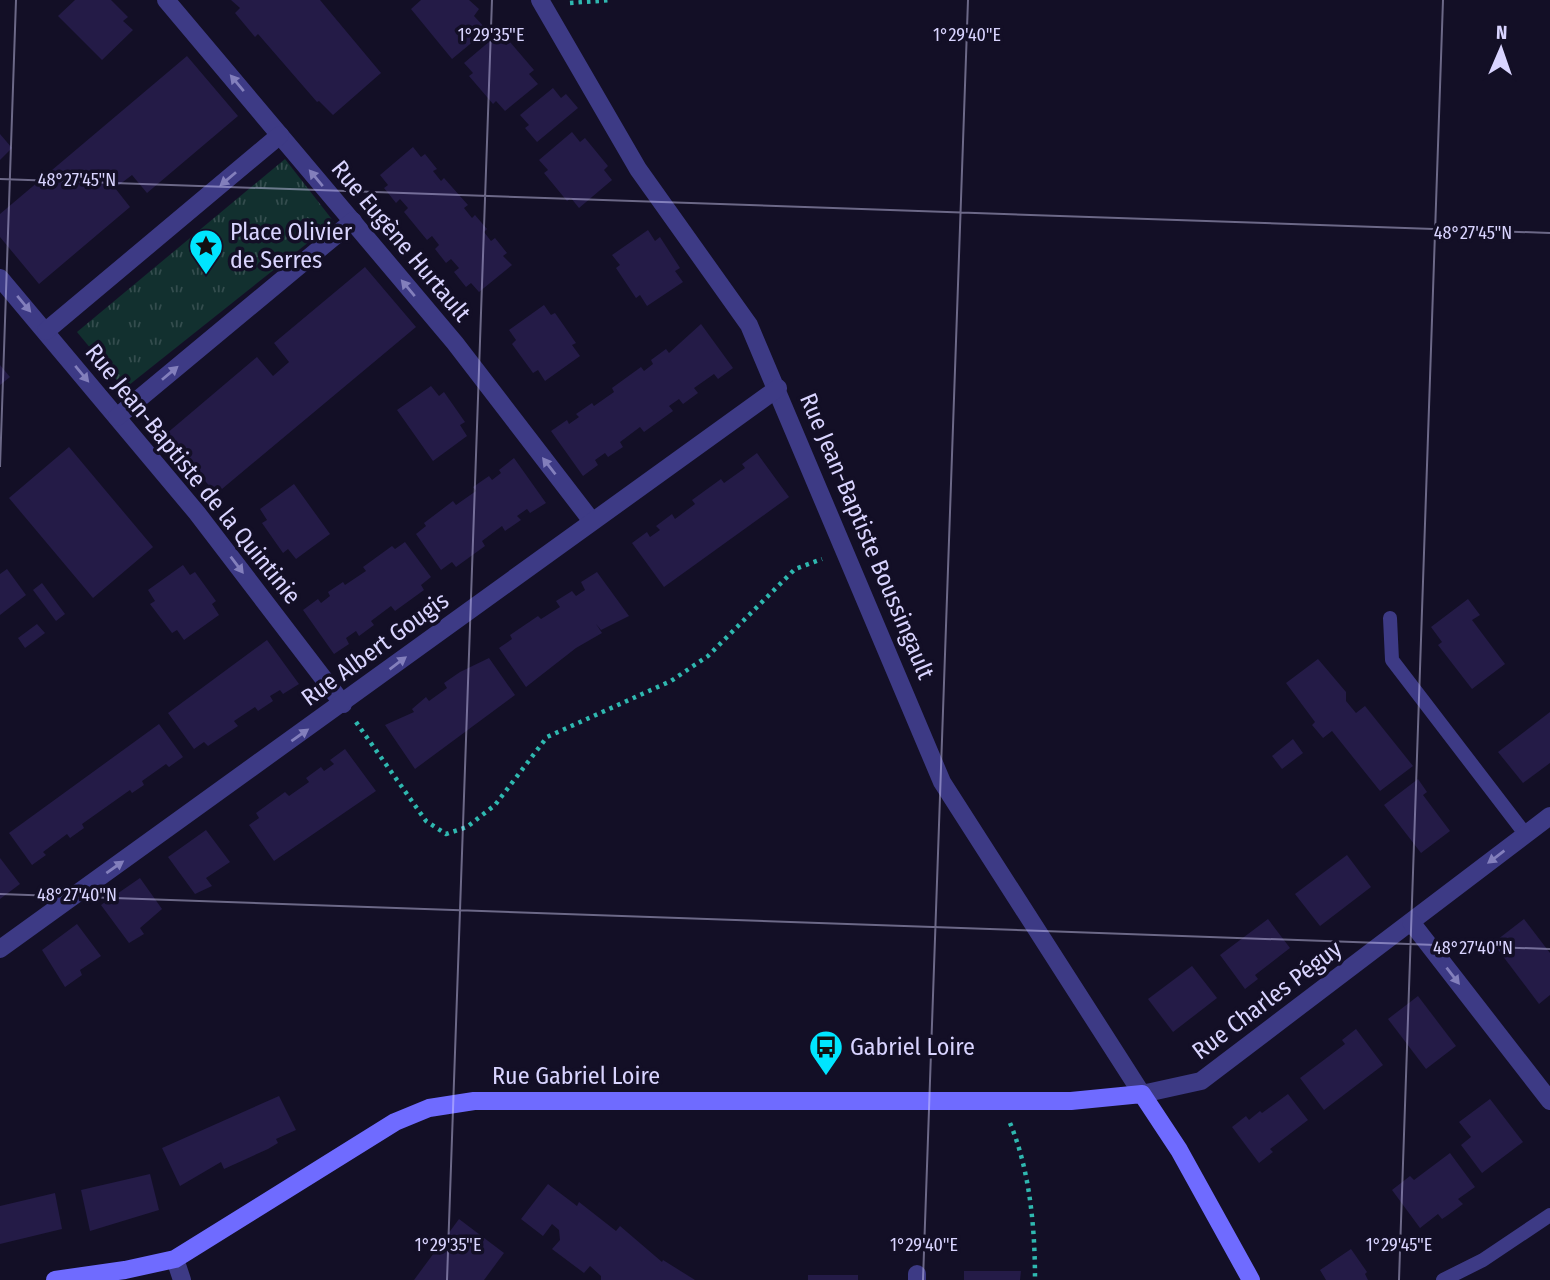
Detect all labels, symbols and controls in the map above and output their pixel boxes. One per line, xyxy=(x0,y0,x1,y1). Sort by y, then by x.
north arrow xyxy=(1466,14,1536,84)
text: N xyxy=(1495,21,1508,44)
text: 1°29'35"E xyxy=(458,24,524,46)
text: 1°29'40"E xyxy=(933,24,1001,46)
one-way arrow xyxy=(229,74,244,92)
street label: Rue Eugène Hurtault xyxy=(326,155,476,327)
text: 48°27'45"N xyxy=(38,169,116,191)
one-way arrow xyxy=(309,170,324,188)
one-way arrow xyxy=(219,171,237,187)
place label: Place Olivier de Serres xyxy=(230,218,353,274)
text: 48°27'45"N xyxy=(1434,222,1512,244)
place icon: Place Olivier de Serres xyxy=(187,227,225,276)
one-way arrow xyxy=(401,279,416,296)
one-way arrow xyxy=(16,295,31,313)
street label: Rue Jean-Baptiste de la Quintinie xyxy=(80,338,306,610)
one-way arrow xyxy=(74,364,89,382)
one-way arrow xyxy=(161,366,178,381)
street label: Rue Jean-Baptiste Boussingault xyxy=(794,389,940,683)
one-way arrow xyxy=(542,457,556,476)
one-way arrow xyxy=(230,556,244,574)
street label: Rue Albert Gougis xyxy=(296,586,454,712)
one-way arrow xyxy=(389,657,407,671)
one-way arrow xyxy=(291,728,309,742)
one-way arrow xyxy=(1487,850,1505,865)
one-way arrow xyxy=(106,860,124,874)
text: 48°27'40"N xyxy=(37,884,117,906)
street label: Rue Charles Péguy xyxy=(1187,935,1347,1065)
text: 48°27'40"N xyxy=(1433,937,1513,959)
one-way arrow xyxy=(1446,966,1461,984)
bus stop icon: Gabriel Loire xyxy=(807,1028,845,1077)
place label: Gabriel Loire xyxy=(850,1033,975,1061)
street label: Rue Gabriel Loire xyxy=(492,1062,660,1090)
text: 1°29'35"E xyxy=(415,1234,481,1256)
text: 1°29'40"E xyxy=(890,1234,958,1256)
text: 1°29'45"E xyxy=(1366,1234,1432,1256)

